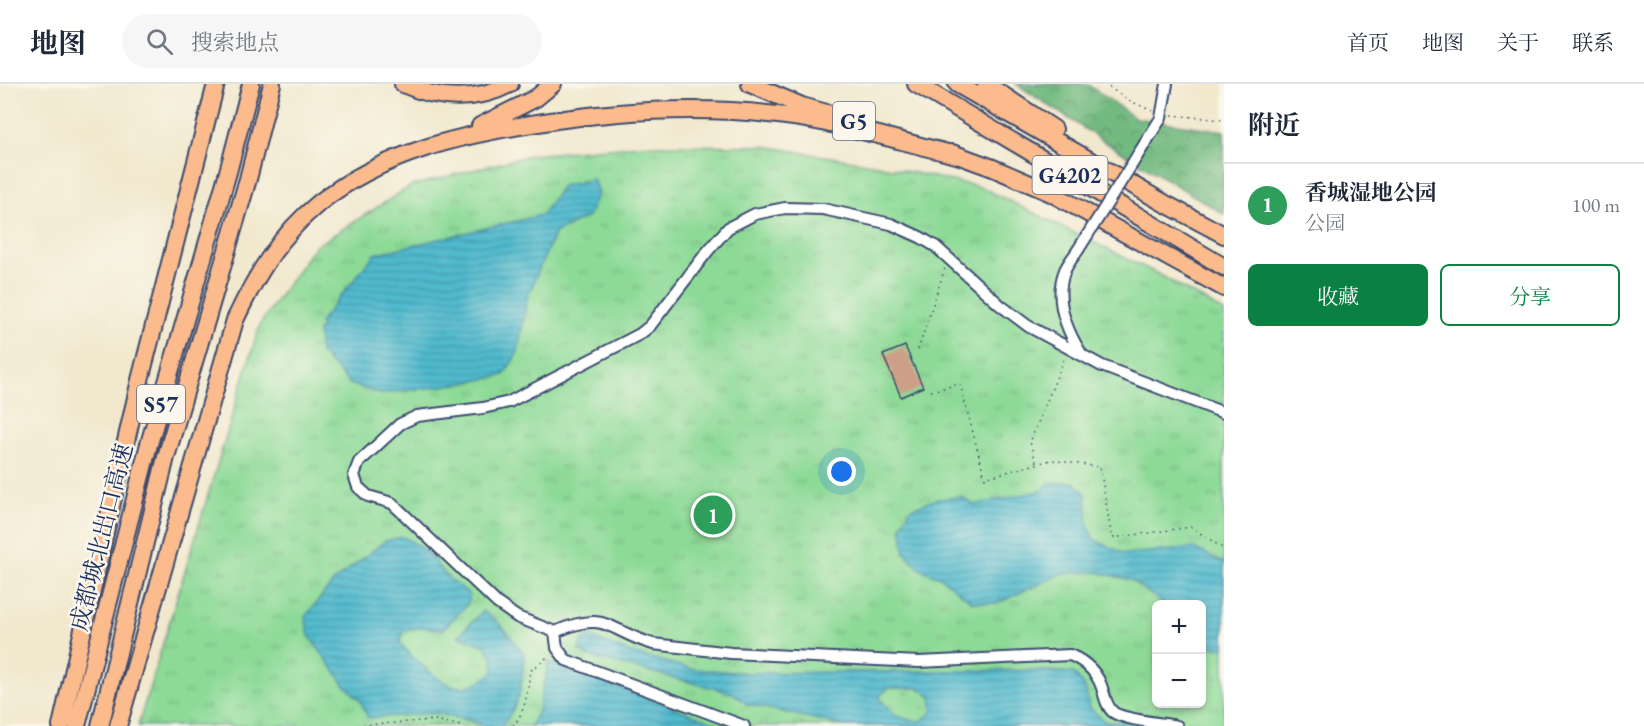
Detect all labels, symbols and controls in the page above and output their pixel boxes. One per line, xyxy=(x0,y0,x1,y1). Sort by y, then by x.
search box xyxy=(122,14,542,68)
text: 地图 xyxy=(30,25,86,61)
icon: search xyxy=(143,25,176,58)
text: 搜索地点 xyxy=(191,28,279,57)
text: 首页 xyxy=(1347,29,1389,56)
text: 地图 xyxy=(1422,29,1464,56)
text: 关于 xyxy=(1497,29,1539,56)
text: 联系 xyxy=(1572,29,1614,56)
road number: G5 xyxy=(833,102,875,140)
text: 附近 xyxy=(1248,108,1300,142)
road number: G4202 xyxy=(1032,156,1108,194)
text: 香城湿地公园 xyxy=(1305,178,1437,207)
text: 1 xyxy=(1262,192,1273,218)
text: 100 m xyxy=(1572,192,1620,218)
text: 公园 xyxy=(1305,210,1345,236)
button: 收藏 xyxy=(1248,264,1428,326)
button: 分享 xyxy=(1440,264,1620,326)
road number: S57 xyxy=(137,385,185,423)
street label: 成都城北出口高速 xyxy=(63,440,139,634)
your location xyxy=(827,457,856,486)
pin: 1 xyxy=(694,492,732,538)
map controls xyxy=(1152,600,1206,708)
button: + xyxy=(1152,600,1206,654)
button: − xyxy=(1152,654,1206,708)

